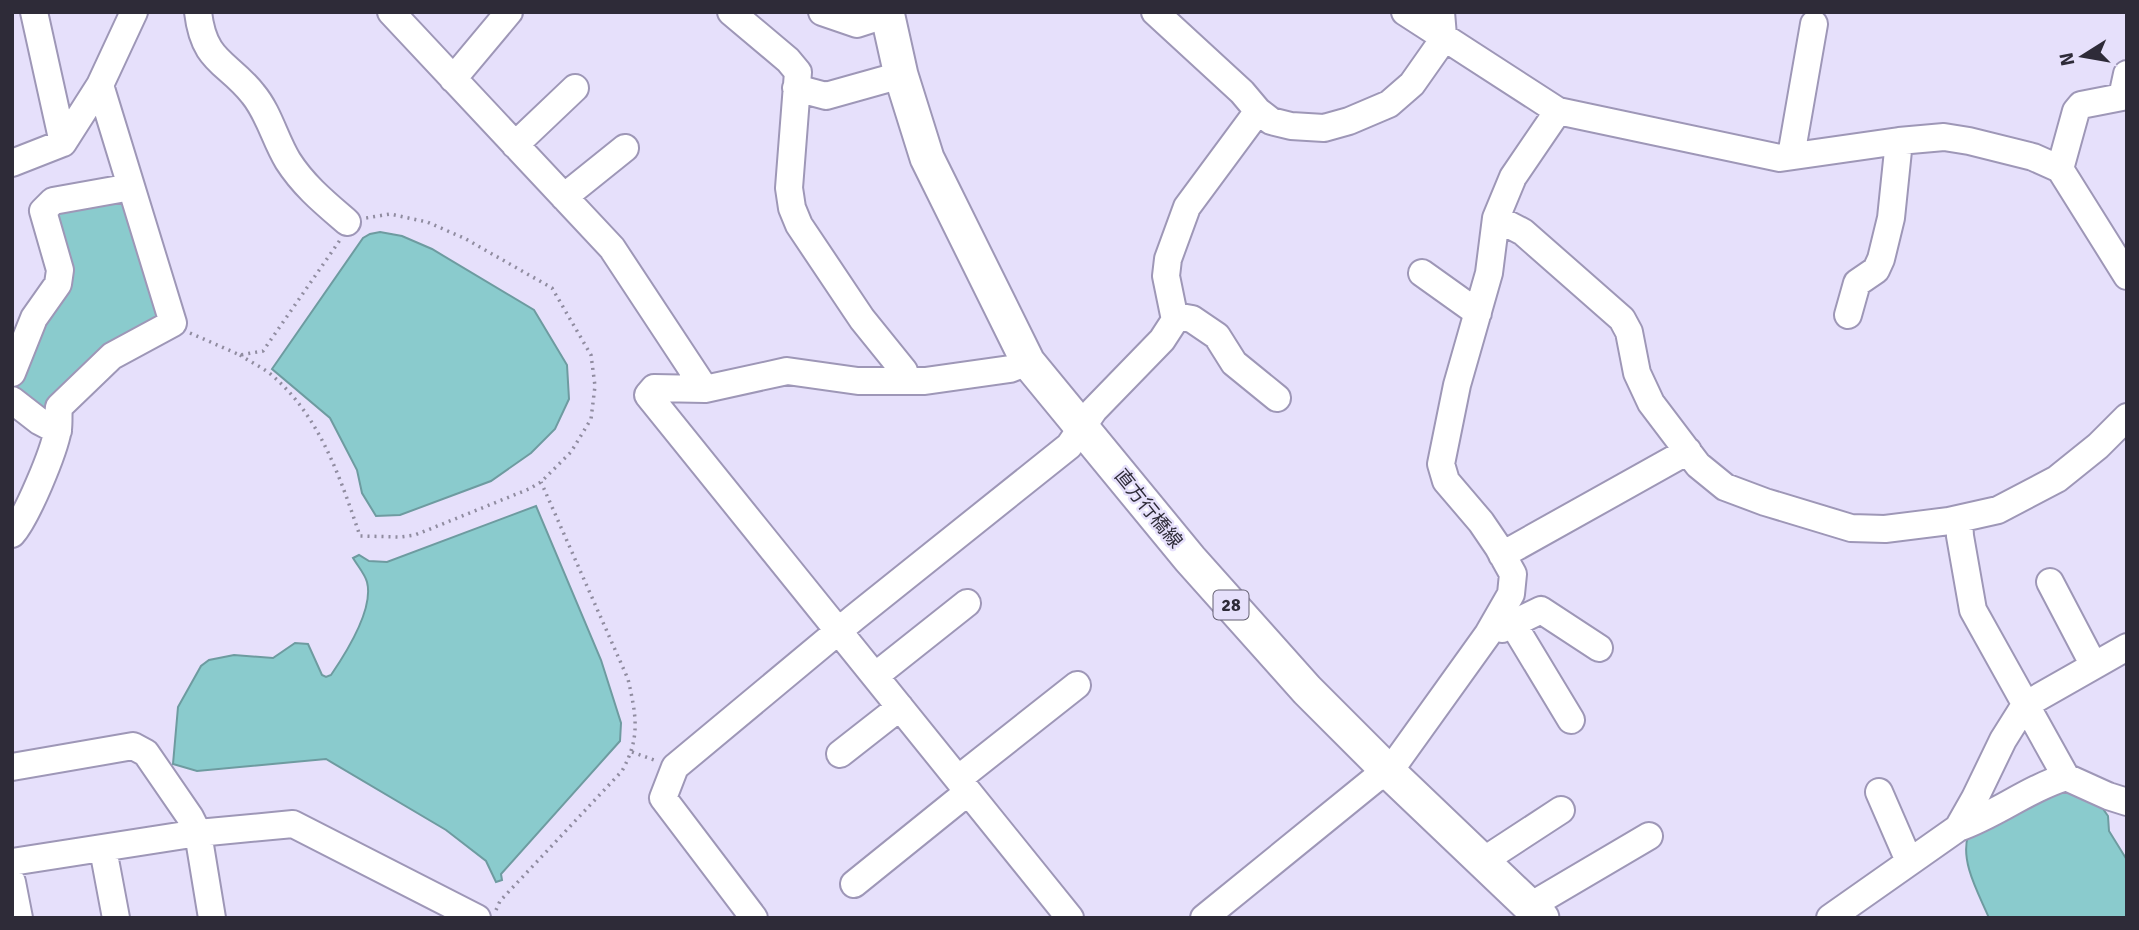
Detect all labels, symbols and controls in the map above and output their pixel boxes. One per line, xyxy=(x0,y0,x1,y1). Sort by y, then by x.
north arrow xyxy=(2048,21,2118,91)
text: N xyxy=(2054,50,2080,68)
street label: 直方行橋線 xyxy=(1109,464,1187,553)
road number: 28 xyxy=(1214,590,1248,620)

